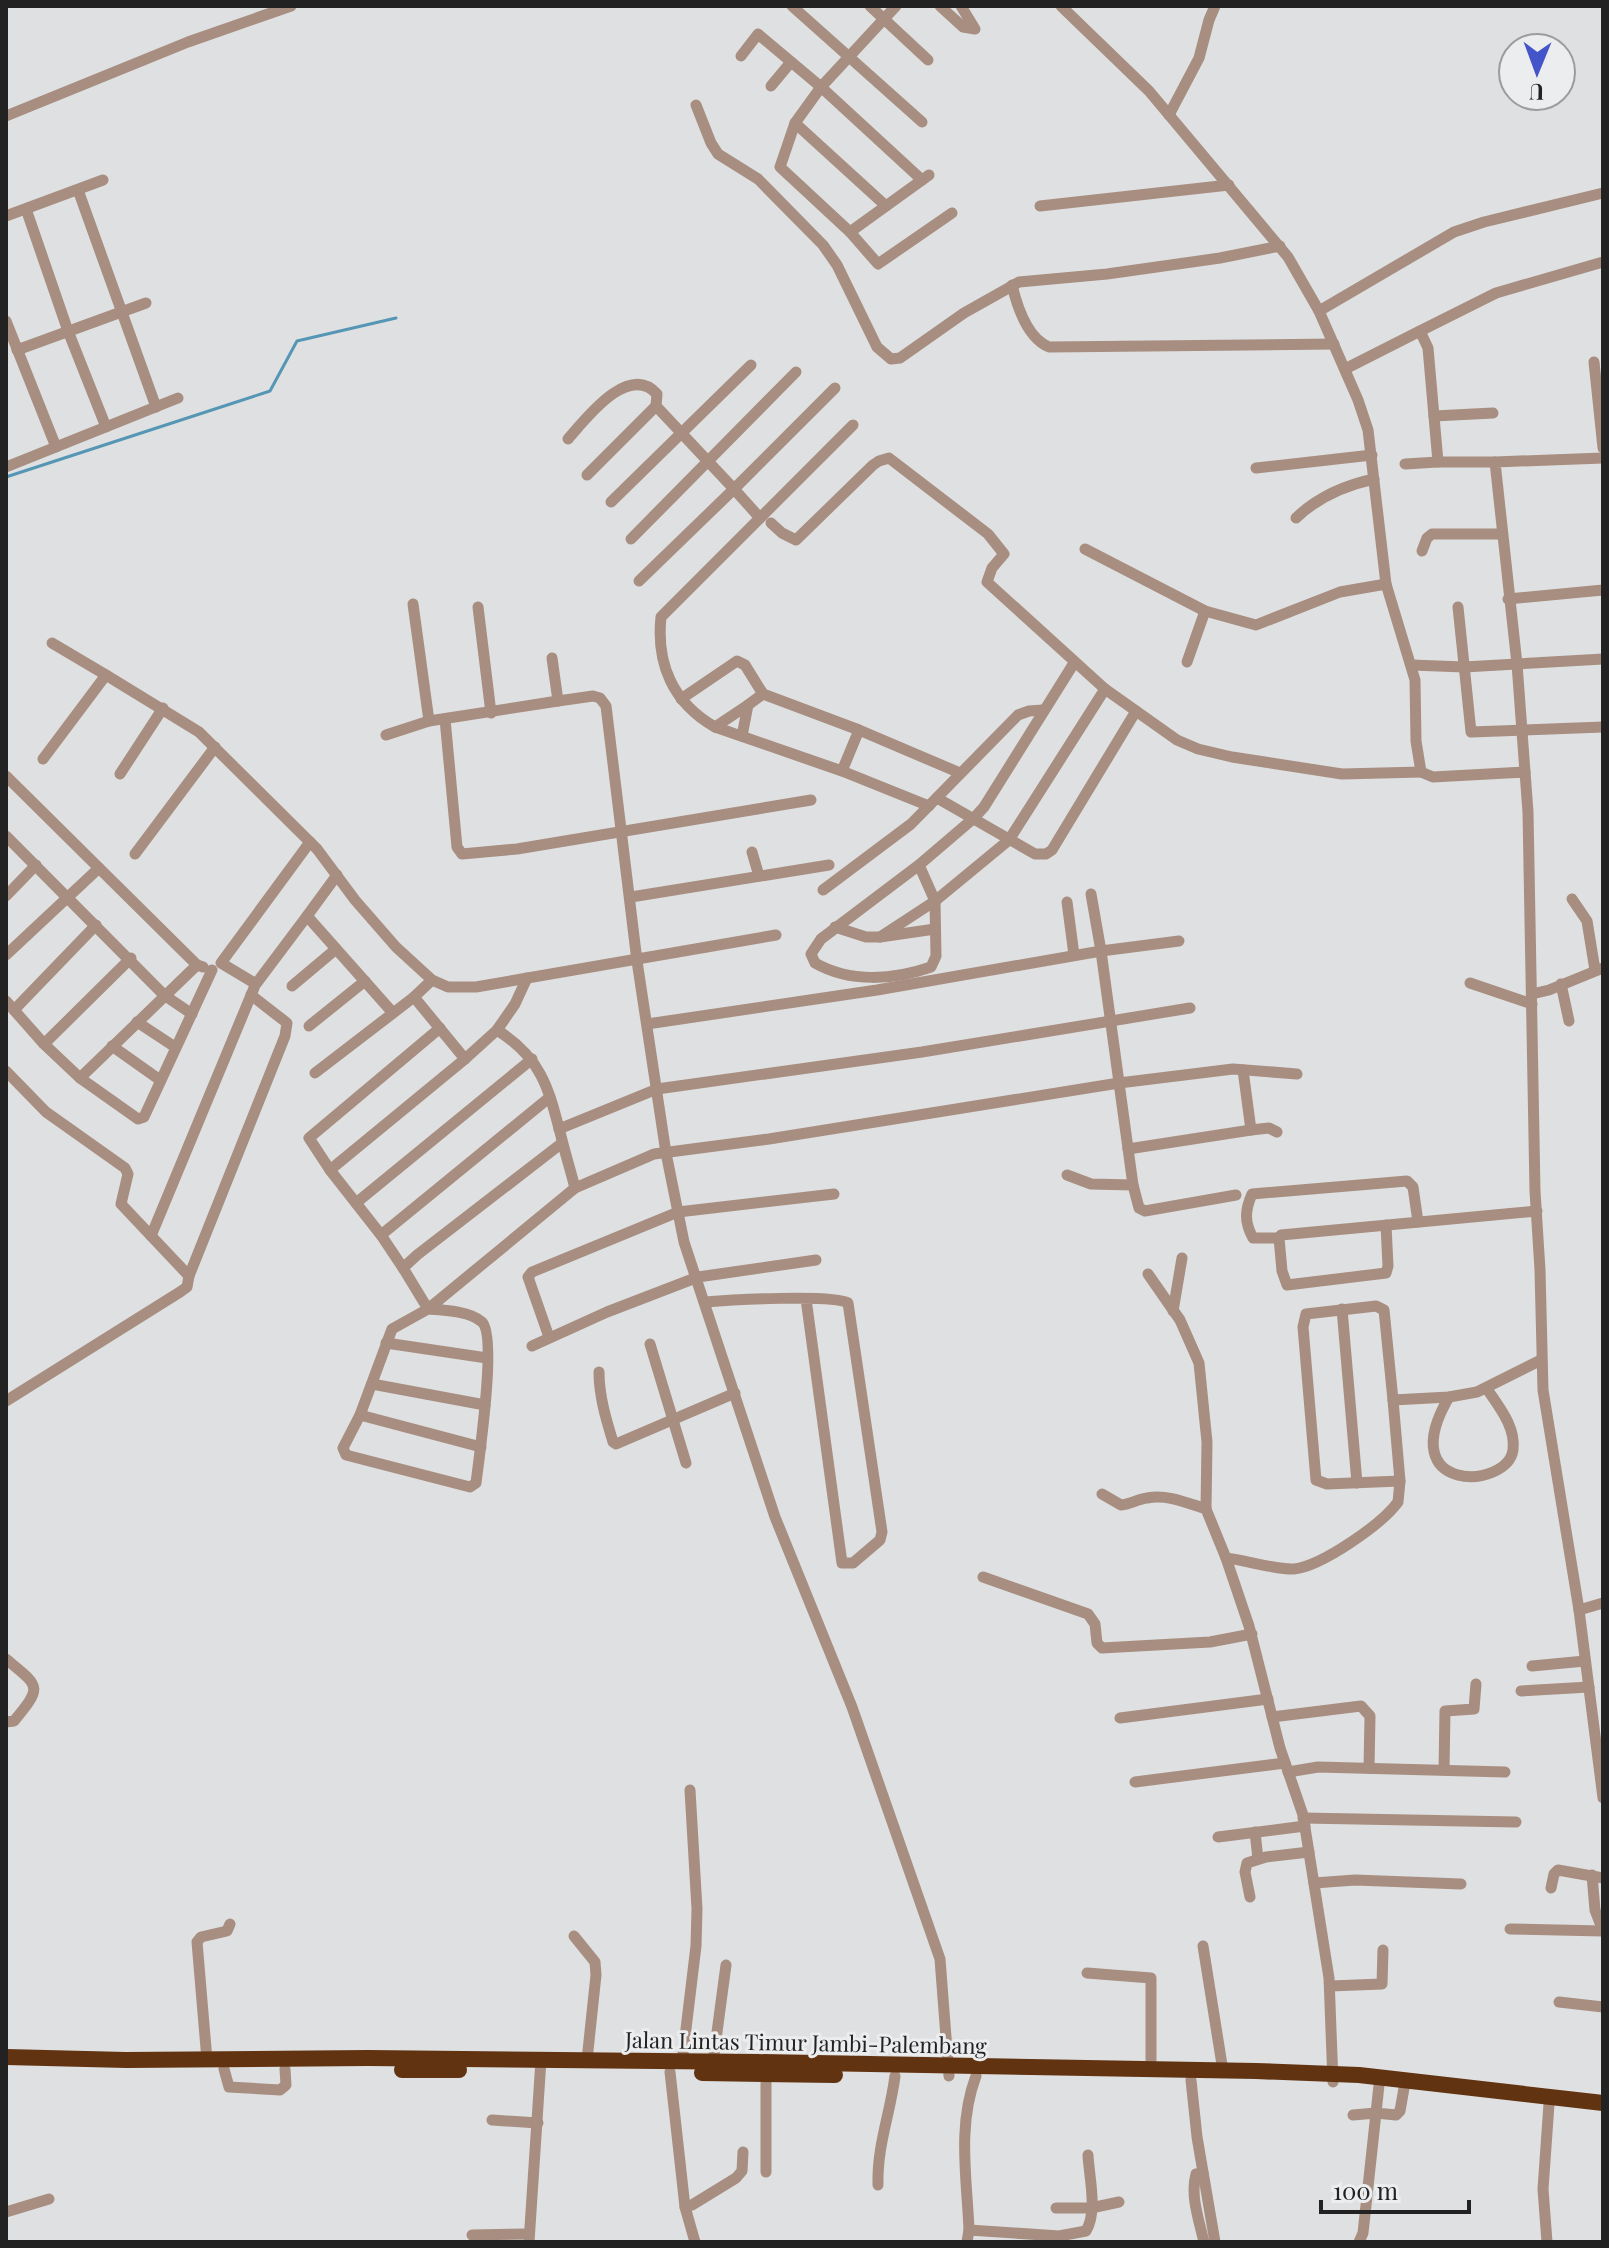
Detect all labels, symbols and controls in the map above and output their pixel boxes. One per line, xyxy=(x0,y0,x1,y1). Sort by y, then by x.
north arrow xyxy=(1497,32,1577,112)
text: U xyxy=(1529,78,1544,108)
street label: Jalan Lintas Timur Jambi-Palembang xyxy=(624,2024,987,2060)
scale bar xyxy=(1321,2164,1469,2214)
text: 100 m xyxy=(1333,2174,1398,2206)

